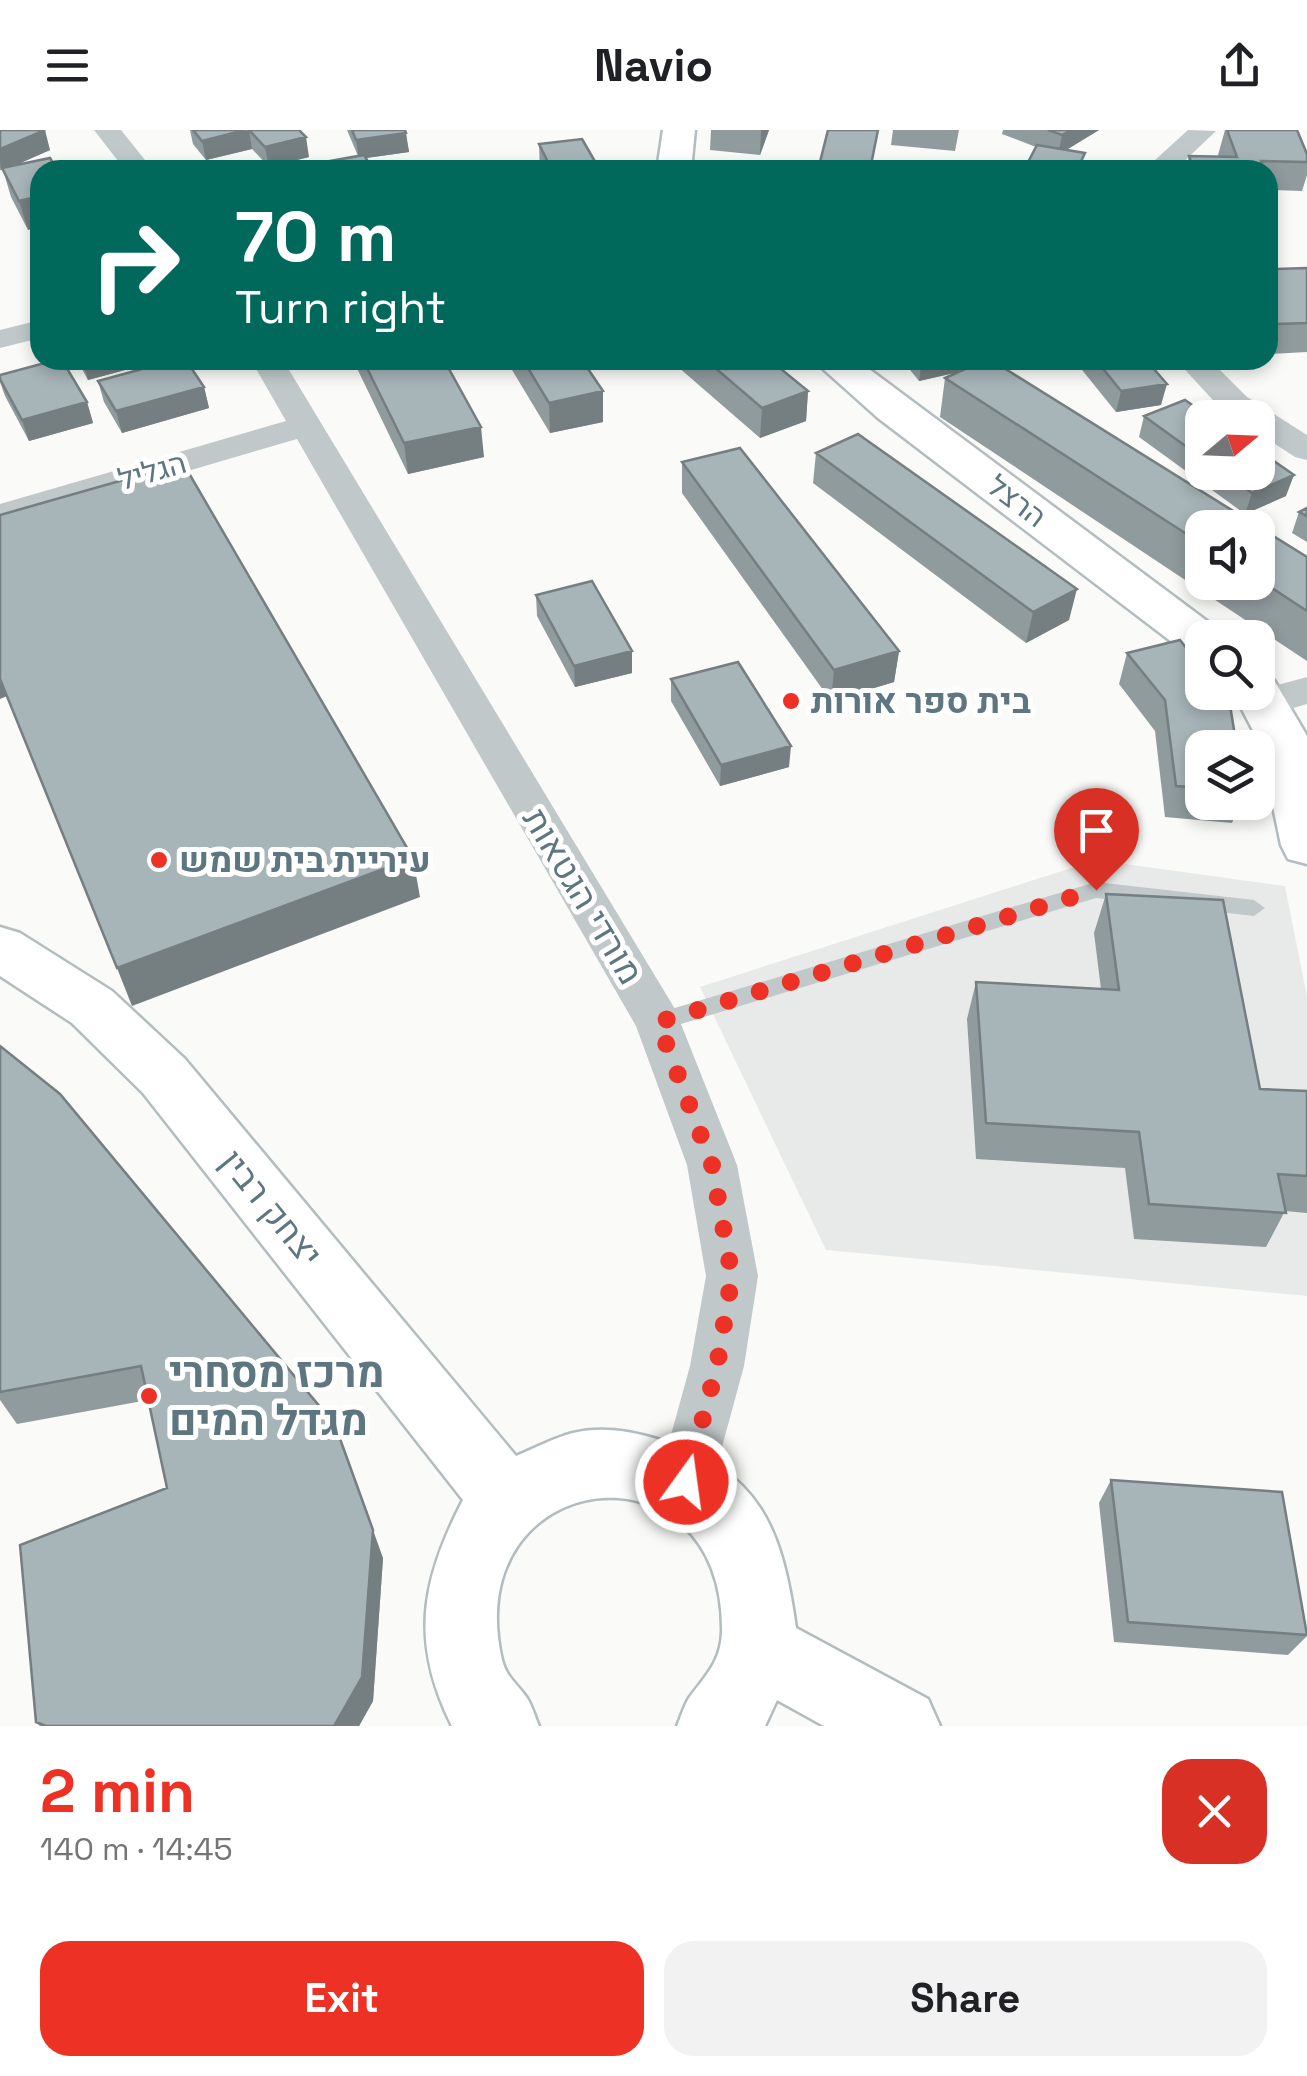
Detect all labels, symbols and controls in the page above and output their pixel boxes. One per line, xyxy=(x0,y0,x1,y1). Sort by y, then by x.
text: Navio xyxy=(594,37,713,94)
icon: menu xyxy=(40,38,95,93)
icon: share xyxy=(1212,38,1267,93)
text: 70 m xyxy=(235,192,396,281)
icon: right xyxy=(70,200,200,330)
text: Turn right xyxy=(235,279,446,336)
north arrow xyxy=(1185,400,1275,490)
map controls xyxy=(1185,400,1275,820)
street label: הגליל xyxy=(113,443,191,499)
street label: הרצל xyxy=(980,466,1054,536)
button: sound xyxy=(1185,510,1275,600)
button: search xyxy=(1185,620,1275,710)
place label: בית ספר אורות xyxy=(811,679,1031,723)
marker: בית ספר אורות xyxy=(780,690,802,712)
button: layers xyxy=(1185,730,1275,820)
pin xyxy=(1054,788,1139,891)
street label: מורדי הגטאות xyxy=(513,800,653,992)
icon: arrive xyxy=(1069,803,1124,858)
place label: עיריית בית שמש xyxy=(179,838,431,882)
marker: עיריית בית שמש xyxy=(148,849,170,871)
street label: יצחק רבין xyxy=(211,1141,331,1275)
place label: מרכז מסחרי מגדל המים xyxy=(169,1346,384,1447)
marker: מרכז מסחרי מגדל המים xyxy=(138,1385,160,1407)
position arrow xyxy=(634,1430,738,1534)
text: 2 min xyxy=(40,1753,195,1830)
button: close xyxy=(1162,1759,1267,1864)
text: 140 m · 14:45 xyxy=(40,1829,233,1869)
button: Exit xyxy=(40,1941,644,2056)
button: Share xyxy=(664,1941,1267,2056)

